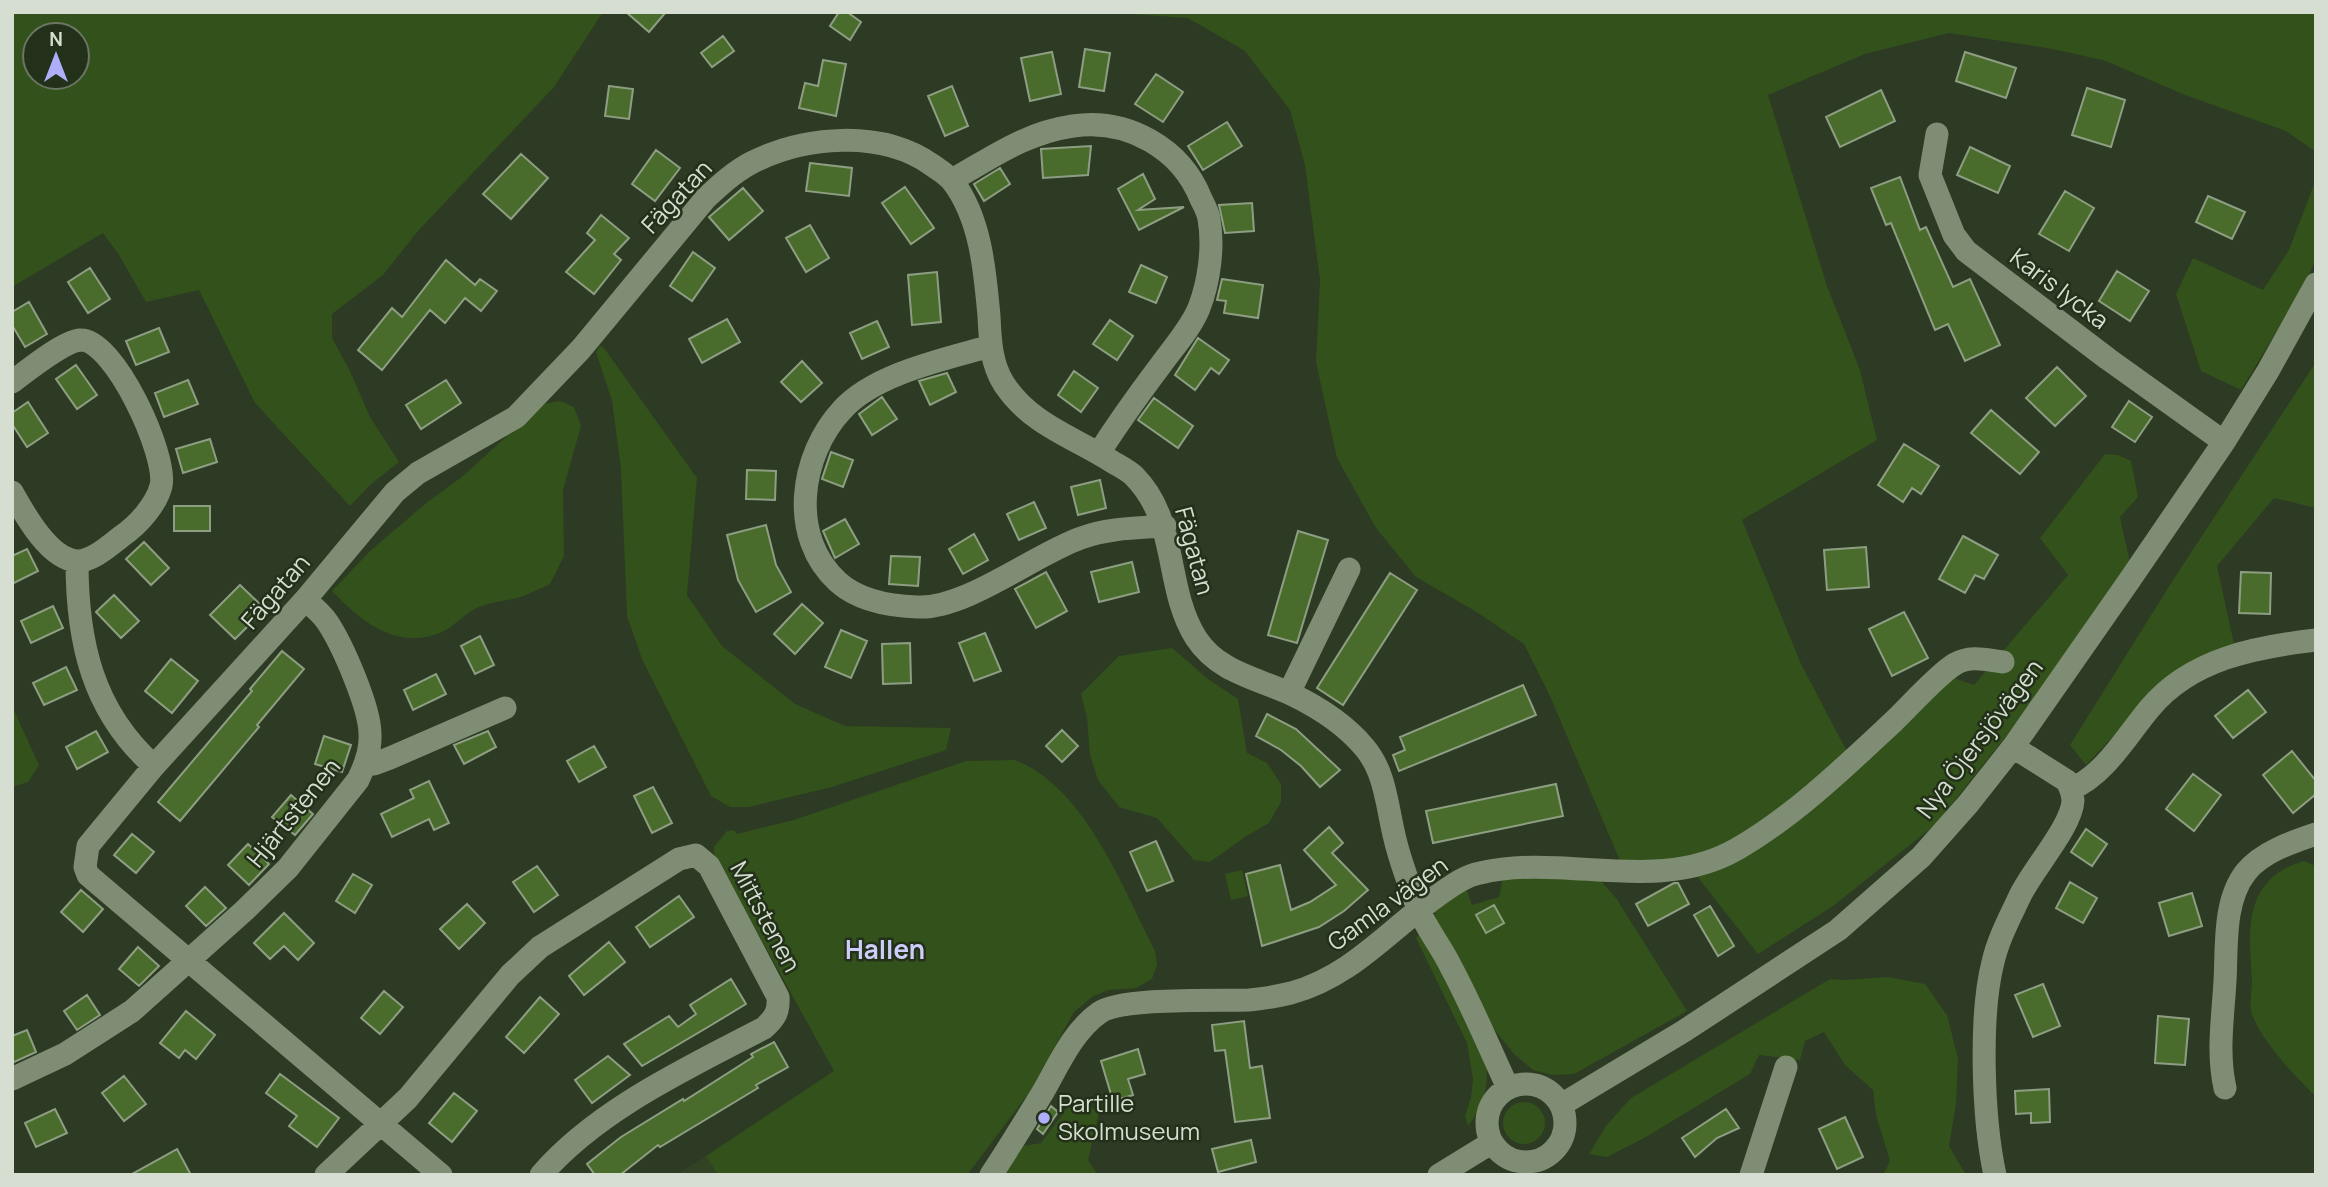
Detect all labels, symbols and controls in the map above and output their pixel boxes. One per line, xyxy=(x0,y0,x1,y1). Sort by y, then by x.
north arrow xyxy=(21,21,91,91)
text: N xyxy=(49,26,63,52)
street label: Fägatan xyxy=(633,152,719,240)
street label: Karis lycka xyxy=(2004,240,2116,336)
street label: Fägatan xyxy=(1168,503,1223,598)
street label: Fägatan xyxy=(233,546,317,636)
street label: Nya Öjersjövägen xyxy=(1908,652,2050,825)
street label: Hjärtstenen xyxy=(239,751,347,874)
street label: Gamla vägen xyxy=(1320,848,1454,958)
street label: Mittstenen xyxy=(723,855,809,977)
district label: Hallen xyxy=(845,931,925,967)
place label: Partille Skolmuseum xyxy=(1058,1086,1200,1147)
marker: Partille Skolmuseum xyxy=(1036,1110,1052,1126)

